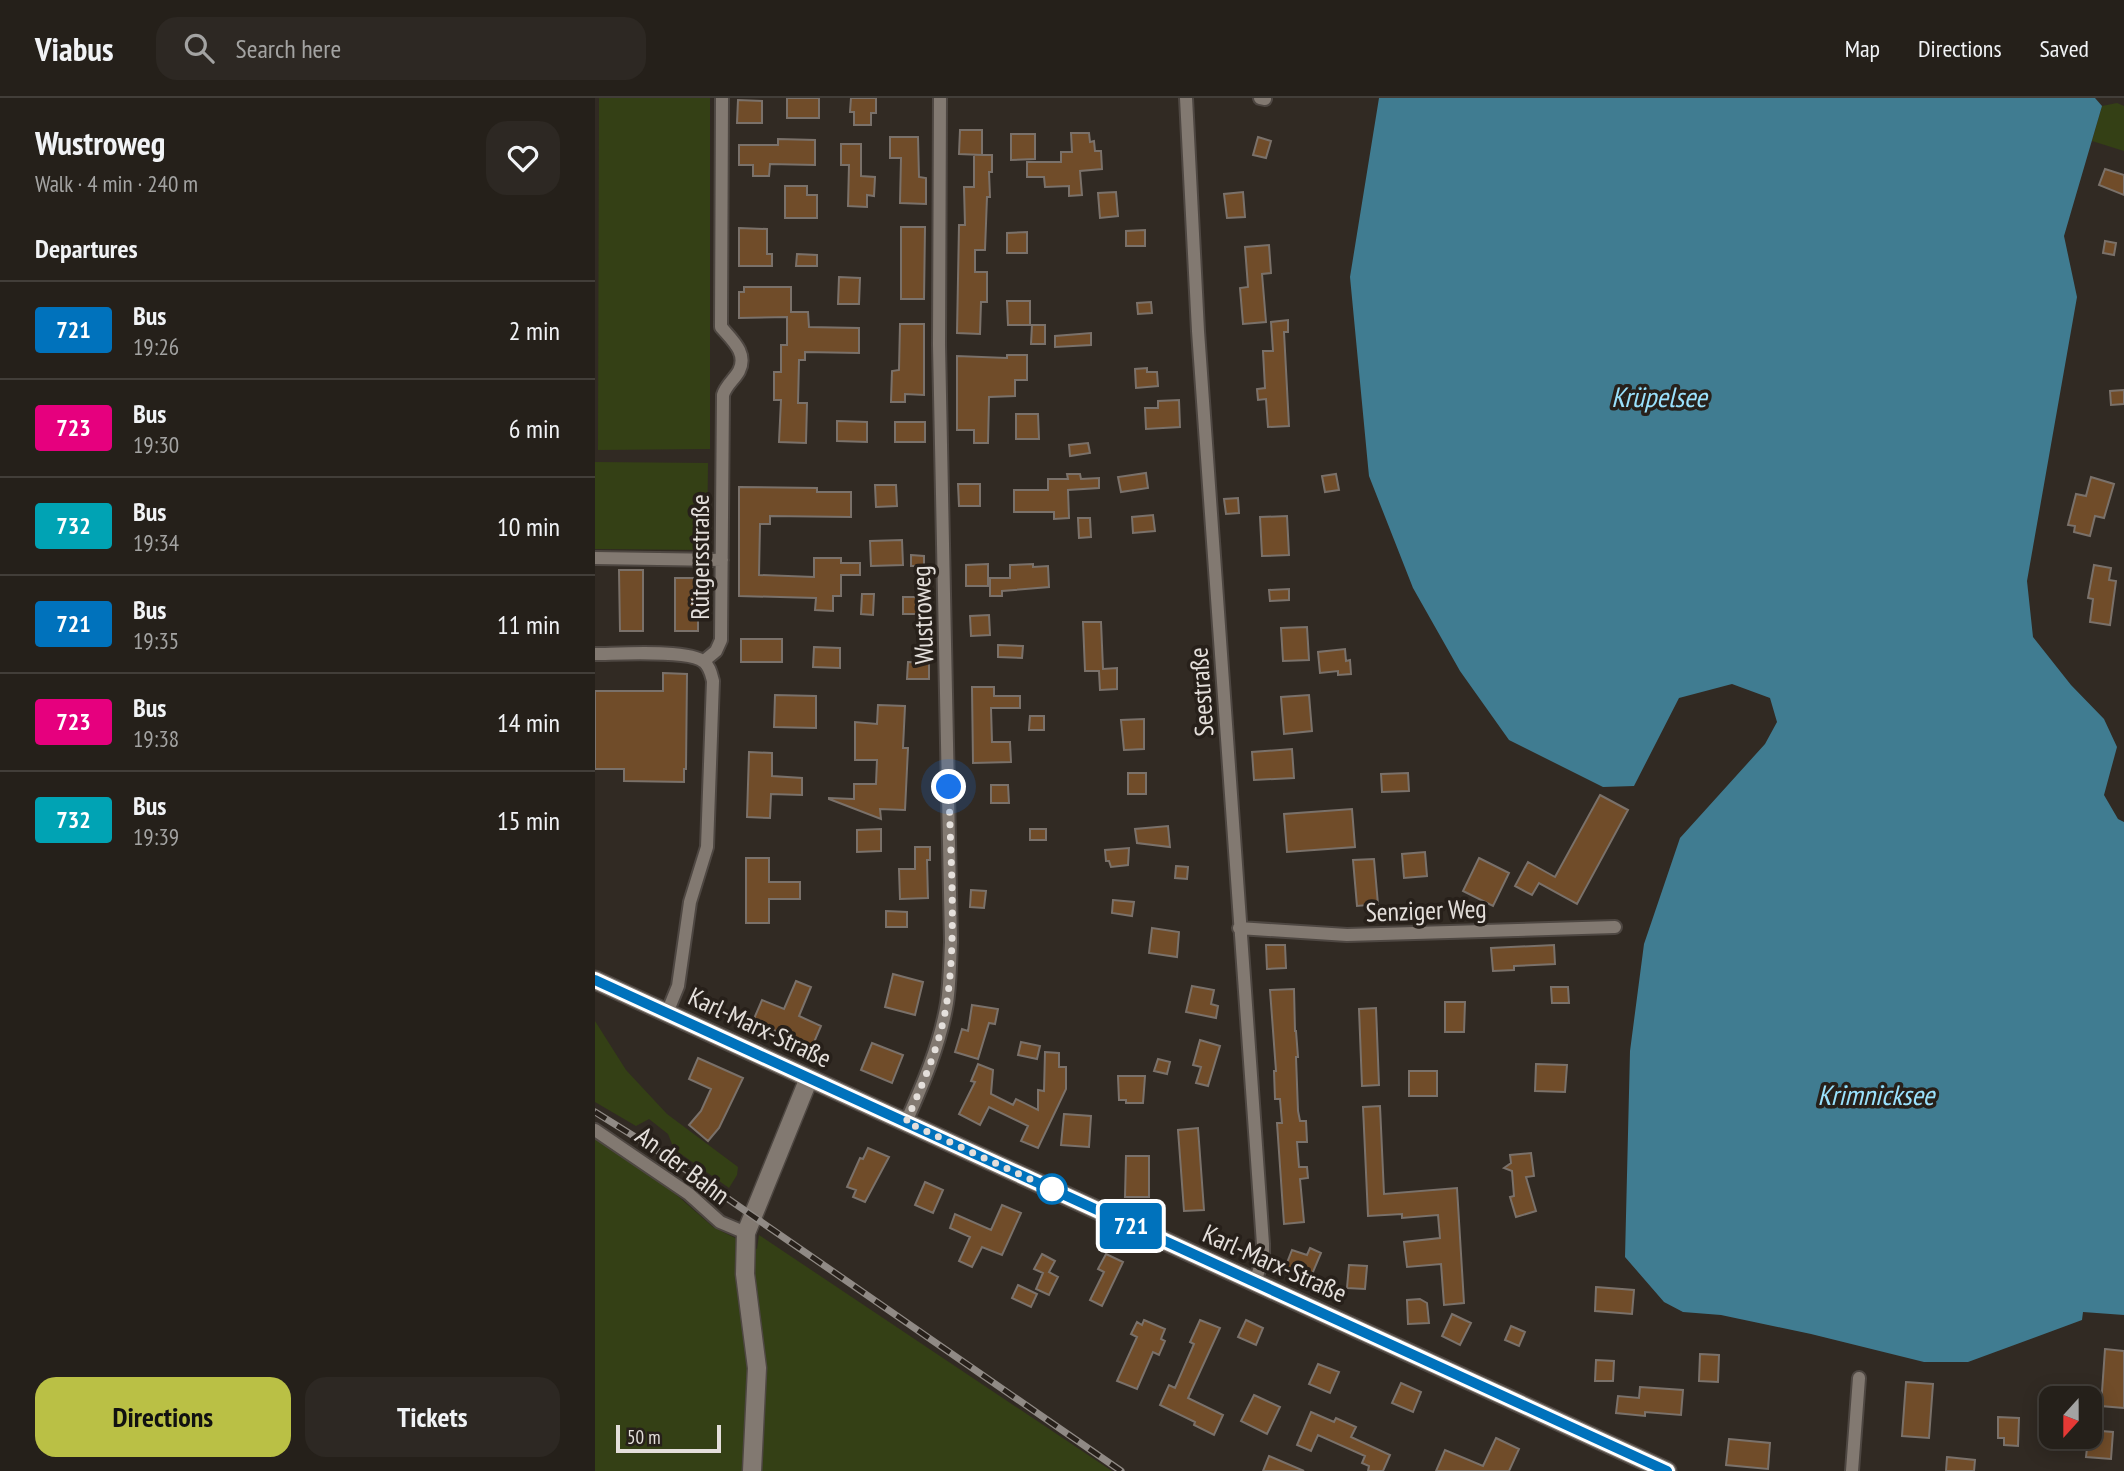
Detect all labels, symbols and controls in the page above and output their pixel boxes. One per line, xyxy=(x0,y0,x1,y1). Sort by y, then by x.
search box xyxy=(156,17,646,80)
text: Viabus xyxy=(35,27,114,70)
icon: search xyxy=(180,29,218,67)
text: Search here xyxy=(236,32,341,65)
text: Map xyxy=(1845,33,1880,64)
text: Directions xyxy=(1918,33,2002,64)
text: Saved xyxy=(2040,33,2089,64)
text: Wustroweg xyxy=(35,121,165,164)
button: heart xyxy=(486,121,560,195)
text: Walk · 4 min · 240 m xyxy=(35,169,198,198)
text: Departures xyxy=(35,232,138,265)
text: Bus xyxy=(133,299,166,332)
text: 721 xyxy=(56,314,91,345)
text: 2 min xyxy=(509,314,560,347)
text: 19:26 xyxy=(133,332,179,361)
water label: Krüpelsee xyxy=(1611,378,1709,415)
text: Bus xyxy=(133,397,166,430)
text: 723 xyxy=(56,412,91,443)
text: 6 min xyxy=(509,412,560,445)
text: 19:30 xyxy=(133,430,179,459)
street label: Rütgersstraße xyxy=(683,494,716,620)
text: Bus xyxy=(133,495,166,528)
text: 732 xyxy=(56,510,91,541)
text: 10 min xyxy=(497,510,560,543)
text: 19:34 xyxy=(133,528,179,557)
street label: Wustroweg xyxy=(904,565,940,665)
text: Bus xyxy=(133,593,166,626)
text: 721 xyxy=(56,608,91,639)
text: 11 min xyxy=(497,608,560,641)
text: 19:35 xyxy=(133,626,179,655)
street label: Seestraße xyxy=(1181,646,1221,738)
text: Bus xyxy=(133,691,166,724)
text: 723 xyxy=(56,706,91,737)
text: 14 min xyxy=(497,706,560,739)
text: 19:38 xyxy=(133,724,179,753)
your location xyxy=(931,769,966,804)
text: Bus xyxy=(133,789,166,822)
text: 732 xyxy=(56,804,91,835)
text: 15 min xyxy=(497,804,560,837)
text: 19:39 xyxy=(133,822,179,851)
street label: Senziger Weg xyxy=(1365,891,1487,929)
street label: Karl-Marx-Straße xyxy=(683,979,837,1075)
water label: Krimnicksee xyxy=(1818,1076,1937,1113)
street label: An der Bahn xyxy=(629,1119,737,1211)
unlabelled marker xyxy=(1037,1174,1067,1204)
line badge: 721 xyxy=(1091,1203,1171,1249)
text: 721 xyxy=(1114,1210,1148,1241)
street label: Karl-Marx-Straße xyxy=(1198,1217,1352,1309)
button: Directions xyxy=(35,1377,291,1457)
button: Tickets xyxy=(305,1377,560,1457)
north arrow xyxy=(2039,1386,2102,1449)
map controls xyxy=(2039,1386,2102,1449)
scale bar xyxy=(616,1422,721,1454)
text: 50 m xyxy=(627,1425,661,1449)

